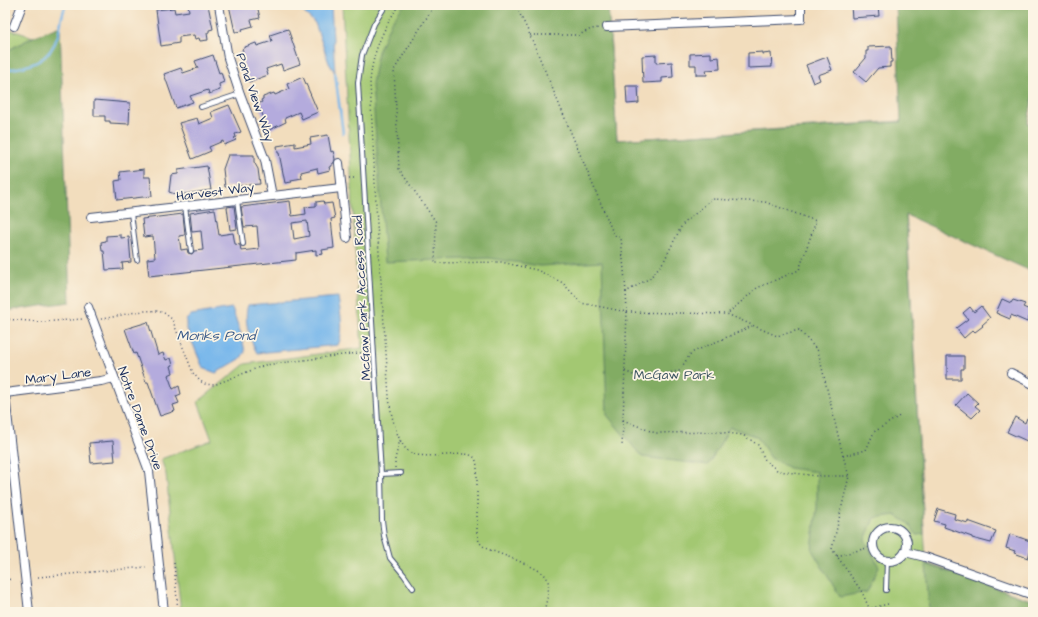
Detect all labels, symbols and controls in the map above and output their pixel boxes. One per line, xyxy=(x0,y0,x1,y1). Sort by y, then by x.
street label: Pond View Way xyxy=(230,51,279,144)
street label: Harvest Way xyxy=(175,178,255,207)
street label: McGaw Park Access Road xyxy=(349,215,375,381)
water label: Monks Pond xyxy=(177,326,258,346)
street label: Mary Lane xyxy=(24,363,92,390)
street label: Notre Dame Drive xyxy=(113,364,167,473)
park label: McGaw Park xyxy=(634,366,714,384)

